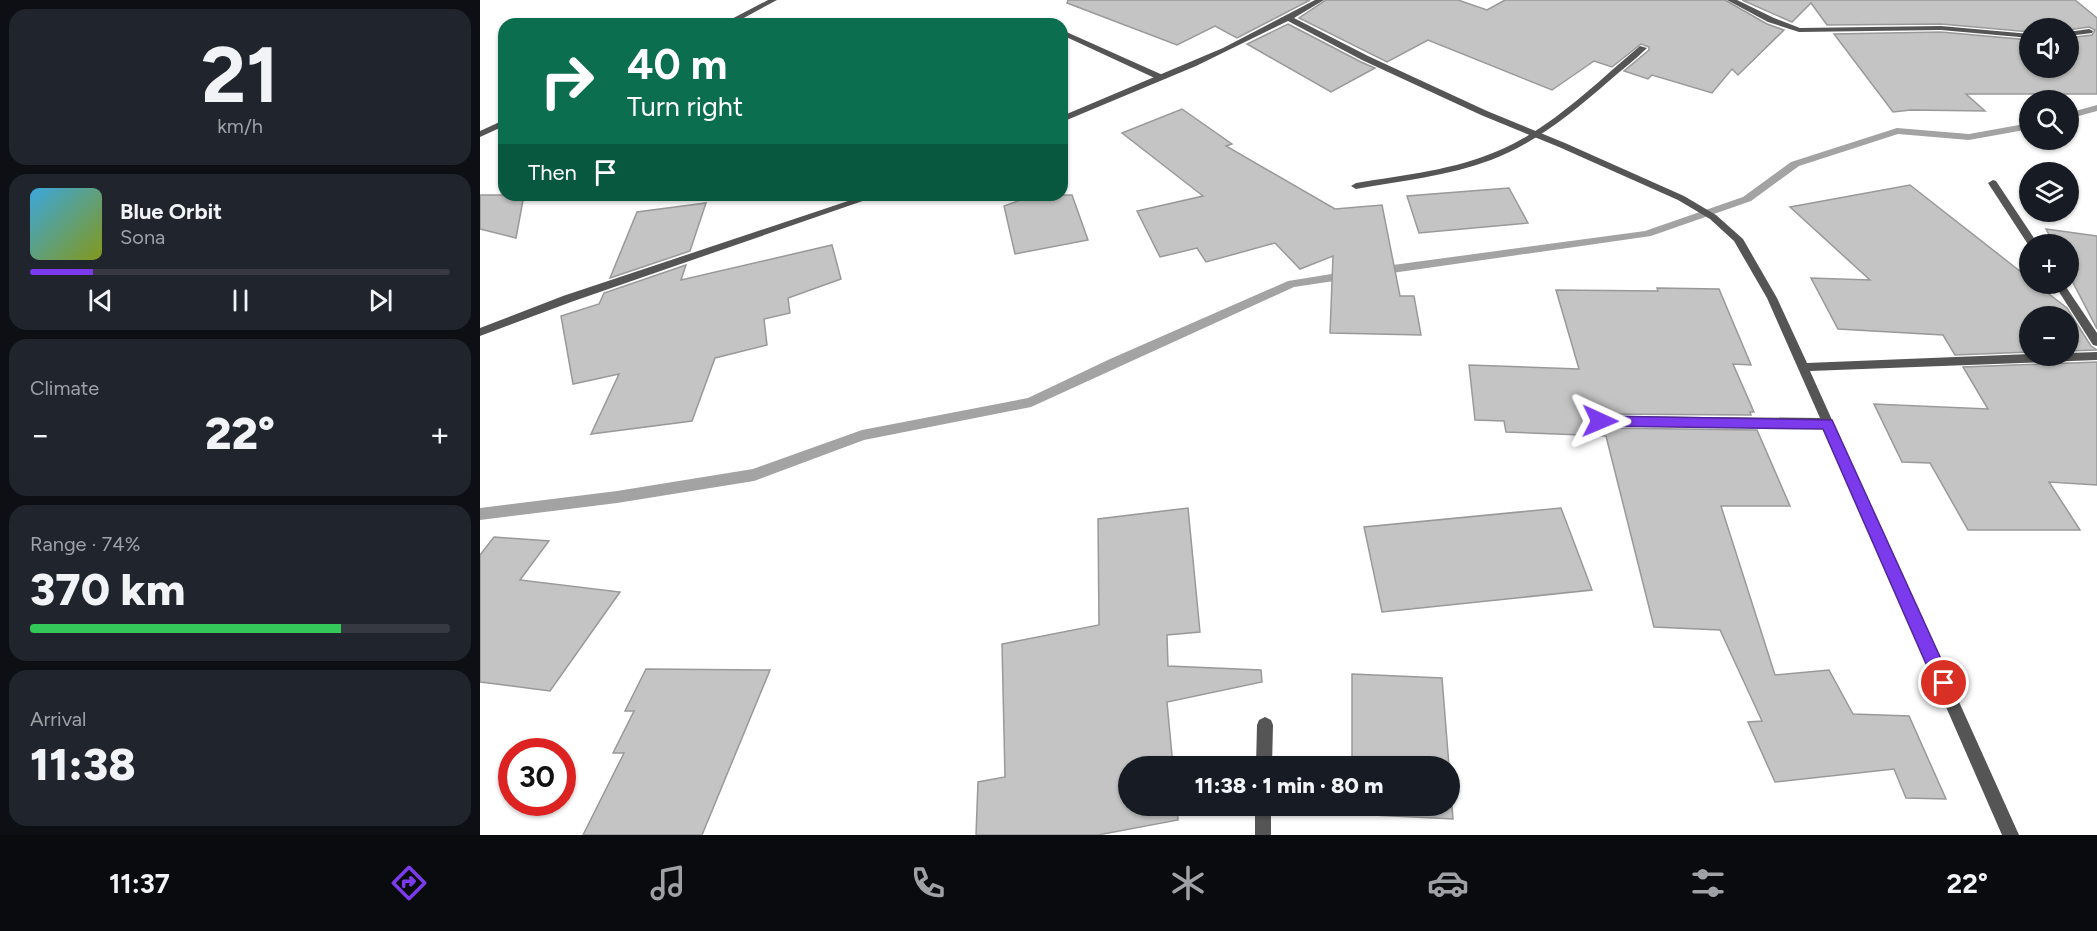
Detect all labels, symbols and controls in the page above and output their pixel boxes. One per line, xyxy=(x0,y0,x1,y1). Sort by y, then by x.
map controls xyxy=(2019,18,2079,366)
button: sound xyxy=(2019,18,2079,78)
text: 21 xyxy=(201,28,279,122)
text: 40 m xyxy=(627,39,727,90)
icon: right xyxy=(528,42,606,120)
text: Turn right xyxy=(627,90,743,123)
button: search xyxy=(2019,90,2079,150)
text: km/h xyxy=(217,114,263,138)
icon: arrive xyxy=(589,156,622,189)
text: Then xyxy=(528,159,577,186)
button: layers xyxy=(2019,162,2079,222)
text: Blue Orbit xyxy=(120,198,222,225)
text: Sona xyxy=(120,225,165,249)
button: + xyxy=(2019,234,2079,294)
icon: previous xyxy=(84,284,117,317)
icon: pause xyxy=(224,284,257,317)
icon: next xyxy=(364,284,397,317)
button: − xyxy=(2019,306,2079,366)
text: Climate xyxy=(30,376,99,400)
position arrow xyxy=(1568,389,1632,453)
text: 22° xyxy=(205,406,275,460)
text: − xyxy=(30,415,51,454)
text: + xyxy=(429,415,450,454)
text: Range · 74% xyxy=(30,532,140,556)
text: 370 km xyxy=(30,562,185,616)
pin xyxy=(1918,657,1969,708)
icon: arrive xyxy=(1927,666,1960,699)
text: Arrival xyxy=(30,707,86,731)
text: 11:38 xyxy=(30,737,136,791)
speed limit sign: 30 xyxy=(498,738,576,816)
text: 11:38 · 1 min · 80 m xyxy=(1195,772,1383,799)
icon: directions xyxy=(388,862,430,904)
icon: music xyxy=(647,862,689,904)
icon: phone xyxy=(907,862,949,904)
icon: climate xyxy=(1167,862,1209,904)
icon: car xyxy=(1427,862,1469,904)
icon: filters xyxy=(1687,862,1729,904)
text: 11:37 xyxy=(109,867,170,900)
text: 22° xyxy=(1947,867,1988,900)

